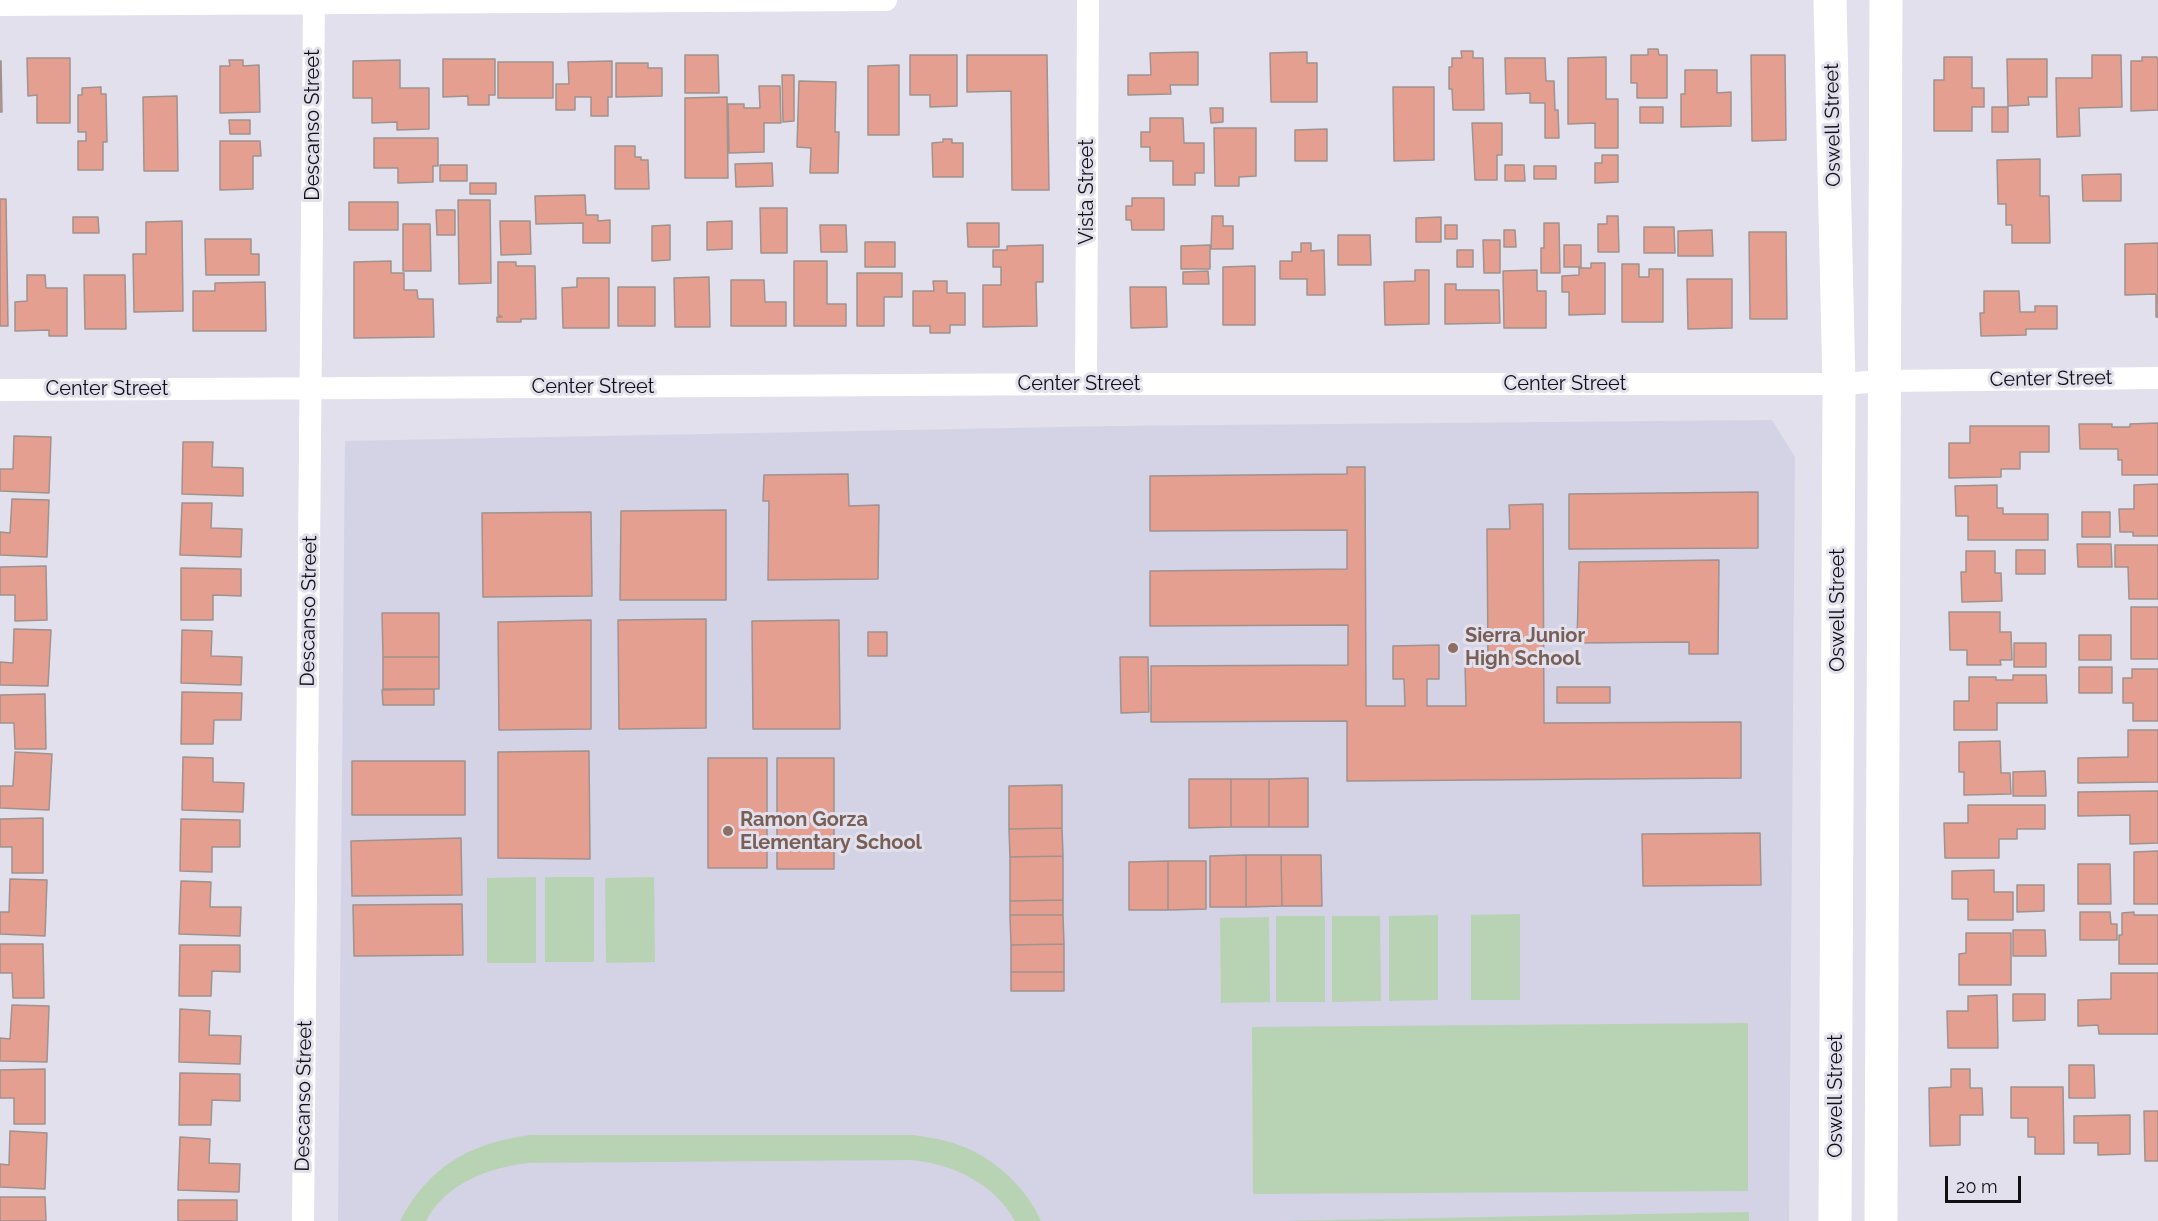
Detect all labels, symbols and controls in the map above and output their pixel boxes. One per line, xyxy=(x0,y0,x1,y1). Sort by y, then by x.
street label: Descanso Street xyxy=(301,49,325,201)
street label: Oswell Street xyxy=(1820,63,1846,187)
street label: Vista Street xyxy=(1075,139,1099,245)
street label: Center Street xyxy=(1989,366,2113,392)
street label: Center Street xyxy=(1018,372,1140,396)
street label: Center Street xyxy=(1504,372,1626,396)
street label: Center Street xyxy=(532,375,654,399)
street label: Center Street xyxy=(46,377,168,401)
street label: Descanso Street xyxy=(296,535,322,687)
street label: Oswell Street xyxy=(1826,548,1850,672)
place label: Sierra Junior High School xyxy=(1465,624,1585,671)
marker: Sierra Junior High School xyxy=(1446,641,1460,655)
place label: Ramon Gorza Elementary School xyxy=(740,808,922,855)
marker: Ramon Gorza Elementary School xyxy=(721,824,735,838)
street label: Descanso Street xyxy=(291,1020,317,1172)
street label: Oswell Street xyxy=(1824,1034,1848,1158)
scale bar xyxy=(1948,1164,2024,1202)
text: 20 m xyxy=(1956,1176,1998,1197)

